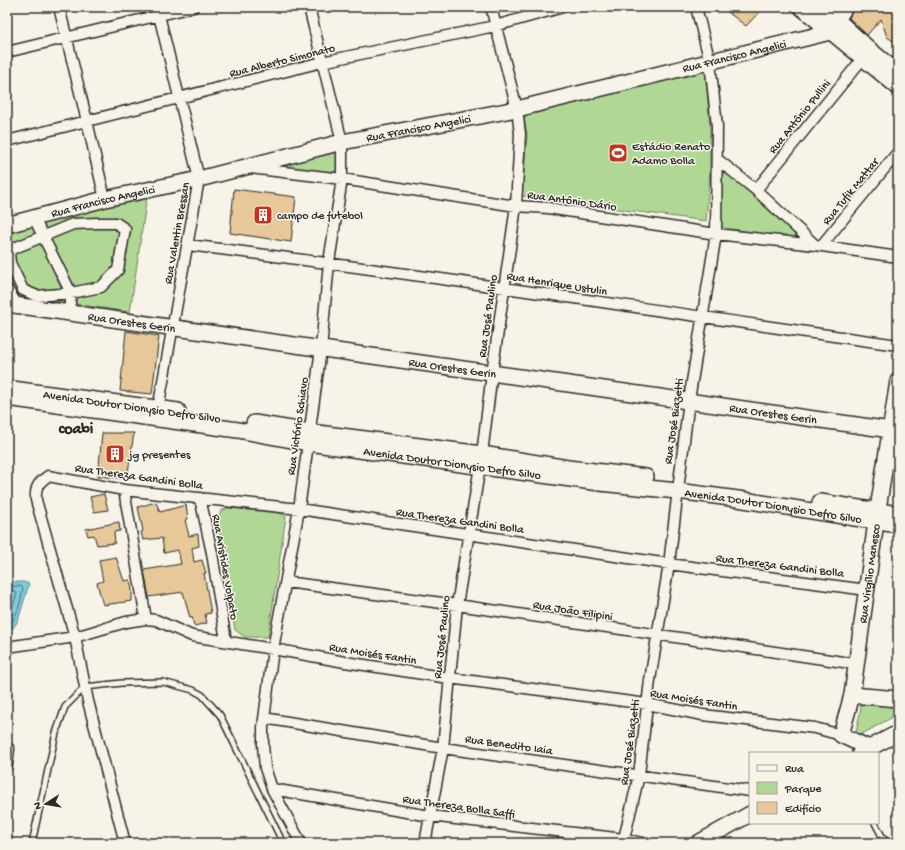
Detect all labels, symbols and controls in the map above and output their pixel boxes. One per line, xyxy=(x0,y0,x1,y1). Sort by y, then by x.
street label: Rua Francisco Angelici xyxy=(681,38,788,77)
street label: Rua Alberto Simonato xyxy=(228,42,337,82)
street label: Rua Antônio Pullini xyxy=(766,77,835,157)
street label: Rua Francisco Angelici xyxy=(365,113,473,146)
place label: Estádio Renato Adamo Bolla xyxy=(632,141,710,169)
sports icon: Estádio Renato Adamo Bolla xyxy=(607,142,629,164)
street label: Rua Tufik Mattar xyxy=(820,155,884,228)
street label: Rua Valentin Bressan xyxy=(162,181,194,285)
street label: Rua Francisco Angelici xyxy=(50,183,157,222)
street label: Rua Antônio Dário xyxy=(526,189,617,215)
building icon: campo de futebol xyxy=(252,204,274,226)
place label: campo de futebol xyxy=(277,210,363,224)
street label: Rua Henrique Ustulin xyxy=(505,270,608,300)
street label: Rua José Paulino xyxy=(476,274,502,359)
street label: Rua Orestes Gerin xyxy=(87,311,176,337)
street label: Rua Orestes Gerin xyxy=(408,356,497,383)
street label: Rua Victório Schiavo xyxy=(285,376,313,476)
street label: Rua José Biazetti xyxy=(662,377,688,465)
street label: Avenida Doutor Dionysio Defro Silvo xyxy=(42,389,221,427)
street label: Rua Orestes Gerin xyxy=(728,402,818,428)
district label: coabi xyxy=(59,421,94,440)
building icon: jg presentes xyxy=(104,443,126,465)
street label: Avenida Doutor Dionysio Defro Silvo xyxy=(362,446,542,484)
place label: jg presentes xyxy=(127,449,191,463)
street label: Rua Thereza Gandini Bolla xyxy=(74,462,204,494)
street label: Avenida Doutor Dionysio Defro Silvo xyxy=(684,487,863,528)
street label: Rua Thereza Gandini Bolla xyxy=(395,506,525,538)
street label: Rua Aristides Volpato xyxy=(208,513,240,621)
street label: Rua Virgílio Manesco xyxy=(857,523,885,624)
street label: Rua Thereza Gandini Bolla xyxy=(715,552,845,582)
street label: Rua José Paulino xyxy=(432,595,454,679)
street label: Rua João Filipini xyxy=(532,599,614,625)
street label: Rua Moisés Fantin xyxy=(328,641,418,669)
street label: Rua Moisés Fantin xyxy=(649,687,739,715)
street label: Rua José Biazetti xyxy=(618,698,644,786)
street label: Rua Benedito Iaia xyxy=(464,733,554,759)
legend xyxy=(749,752,879,824)
text: Rua xyxy=(785,763,804,777)
text: Parque xyxy=(784,783,822,797)
north arrow xyxy=(26,784,66,824)
street label: Rua Thereza Bolla Saffi xyxy=(402,793,516,823)
text: N xyxy=(32,801,45,810)
text: Edifício xyxy=(785,803,821,817)

